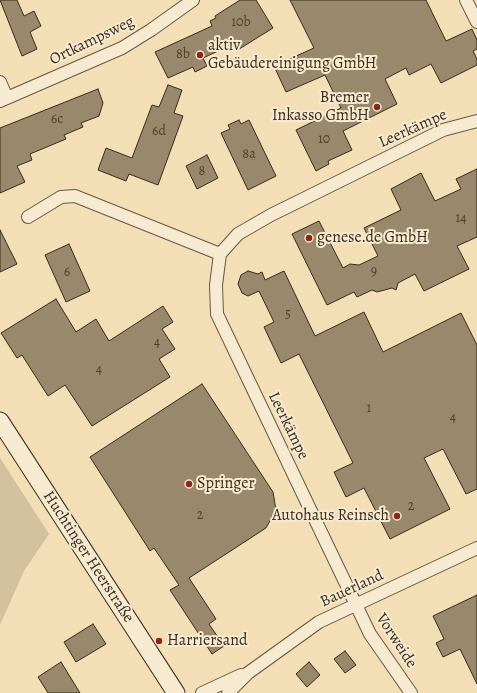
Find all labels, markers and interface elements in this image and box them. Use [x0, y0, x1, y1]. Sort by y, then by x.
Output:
street label: Ortkampsweg [47, 12, 137, 70]
house number: 10b [231, 15, 251, 31]
place label: aktiv Gebäudereinigung GmbH [208, 36, 377, 74]
house number: 8b [176, 47, 190, 63]
marker: aktiv Gebäudereinigung GmbH [195, 50, 205, 60]
place label: Bremer Inkasso GmbH [272, 88, 369, 126]
marker: Bremer Inkasso GmbH [372, 102, 382, 112]
street label: Leerkämpe [376, 105, 450, 153]
house number: 6c [51, 112, 63, 128]
house number: 6d [152, 124, 166, 140]
house number: 10 [318, 132, 330, 148]
house number: 8a [242, 147, 256, 163]
house number: 8 [199, 164, 205, 180]
house number: 14 [455, 211, 467, 227]
place label: genese.de GmbH [317, 228, 428, 248]
marker: genese.de GmbH [304, 233, 314, 243]
house number: 9 [371, 264, 377, 280]
house number: 6 [64, 265, 70, 281]
house number: 5 [285, 307, 291, 323]
house number: 4 [154, 335, 160, 351]
house number: 4 [96, 362, 102, 378]
street label: Leerkämpe [263, 389, 313, 463]
house number: 1 [367, 401, 371, 417]
house number: 4 [450, 410, 456, 426]
place label: Springer [197, 474, 255, 494]
marker: Springer [184, 479, 194, 489]
street label: Huchtinger Heerstraße [38, 488, 138, 626]
house number: 2 [408, 499, 414, 515]
place label: Autohaus Reinsch [272, 506, 389, 526]
house number: 2 [197, 508, 203, 524]
marker: Autohaus Reinsch [392, 511, 402, 521]
street label: Bauerland [317, 566, 387, 612]
street label: Vorweide [371, 610, 421, 672]
place label: Harriersand [167, 631, 248, 651]
marker: Harriersand [154, 636, 164, 646]

